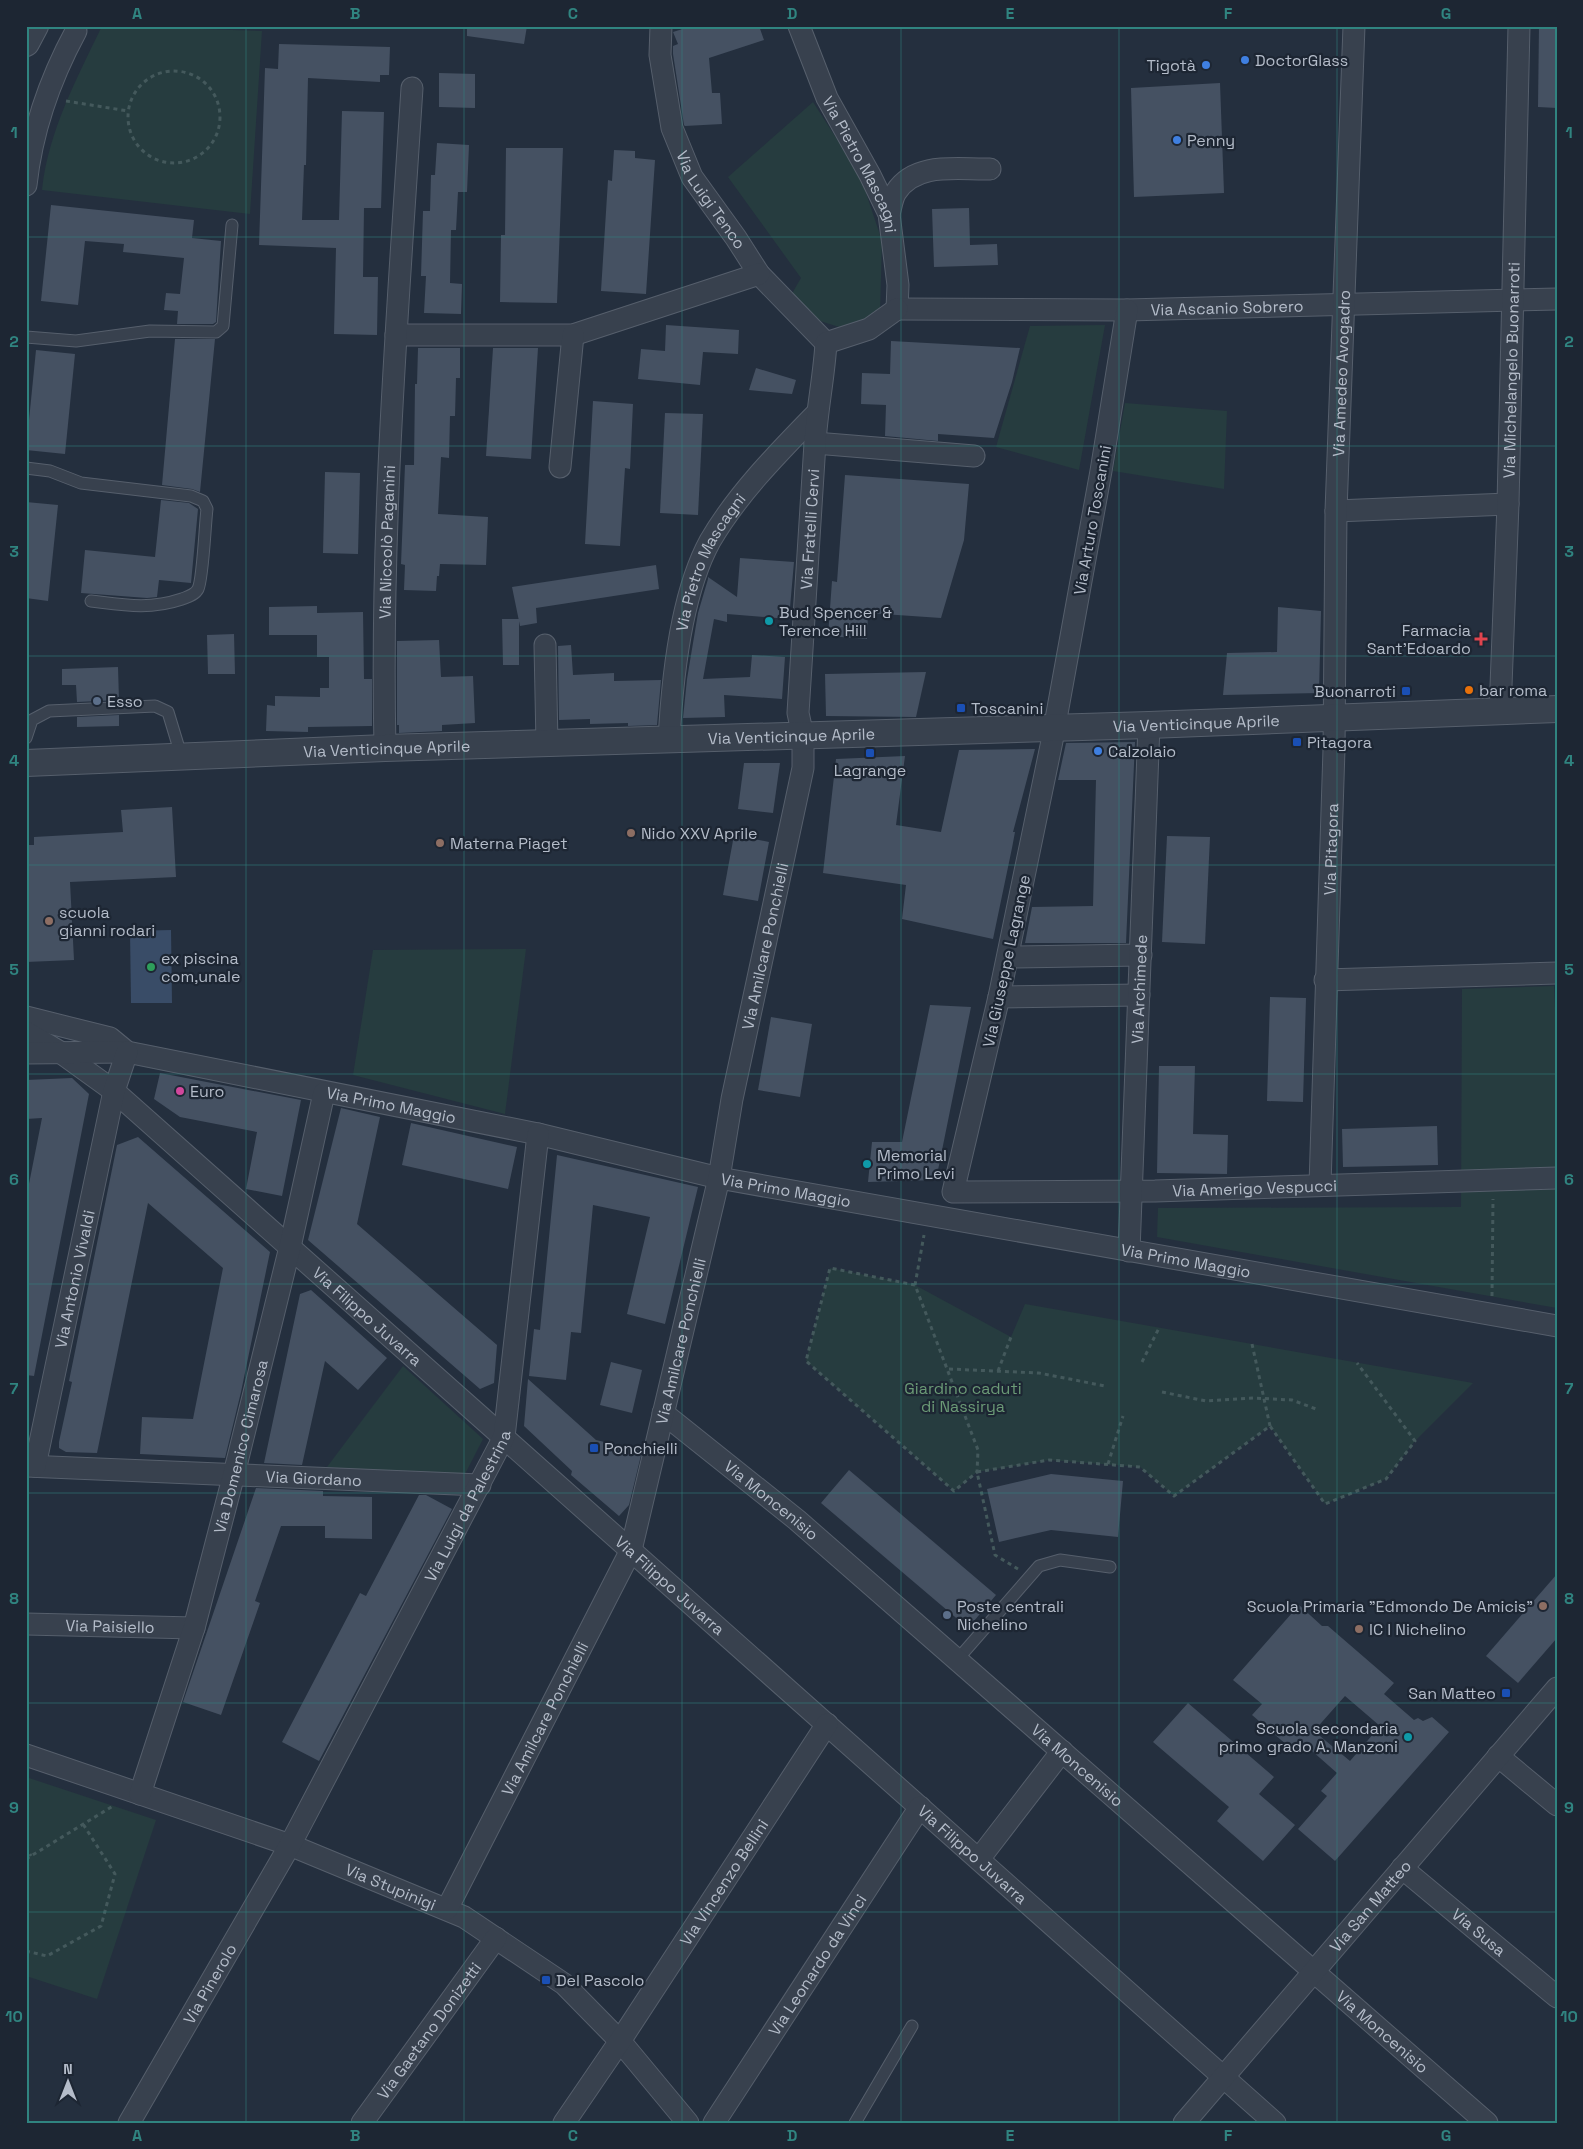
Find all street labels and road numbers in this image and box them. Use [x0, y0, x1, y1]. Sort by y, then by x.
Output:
street label: Via Pietro Mascagni [817, 92, 901, 234]
street label: Via Luigi Tenco [671, 147, 750, 253]
street label: Via Michelangelo Buonarroti [1499, 262, 1525, 479]
street label: Via Amedeo Avogadro [1328, 289, 1355, 457]
street label: Via Ascanio Sobrero [1150, 295, 1304, 320]
street label: Via Arturo Toscanini [1069, 443, 1116, 597]
street label: Via Niccolò Paganini [374, 465, 400, 619]
street label: Via Fratelli Cervi [796, 468, 824, 590]
street label: Via Pietro Mascagni [671, 489, 750, 633]
street label: Via Venticinque Aprile [1112, 710, 1280, 737]
street label: Via Venticinque Aprile [708, 723, 875, 749]
street label: Via Venticinque Aprile [303, 735, 471, 762]
street label: Via Pitagora [1319, 803, 1343, 896]
street label: Via Amilcare Ponchielli [737, 861, 793, 1032]
street label: Via Giuseppe Lagrange [978, 873, 1035, 1049]
street label: Via Archimede [1127, 934, 1152, 1044]
street label: Via Primo Maggio [324, 1082, 458, 1128]
street label: Via Primo Maggio [719, 1169, 853, 1212]
street label: Via Amerigo Vespucci [1172, 1175, 1337, 1201]
street label: Via Antonio Vivaldi [50, 1208, 100, 1350]
street label: Via Primo Maggio [1119, 1239, 1252, 1283]
street label: Via Amilcare Ponchielli [651, 1256, 711, 1427]
street label: Via Filippo Juvarra [308, 1262, 426, 1371]
street label: Via Domenico Cimarosa [209, 1357, 273, 1536]
street label: Via Luigi da Palestrina [420, 1430, 516, 1586]
street label: Via Moncenisio [720, 1456, 823, 1545]
street label: Via Giordano [265, 1466, 362, 1491]
street label: Via Filippo Juvarra [611, 1531, 729, 1640]
street label: Via Paisiello [65, 1615, 155, 1638]
street label: Via Amilcare Ponchielli [497, 1638, 593, 1799]
street label: Via Moncenisio [1027, 1720, 1128, 1812]
street label: Via Filippo Juvarra [913, 1800, 1032, 1909]
street label: Via Vincenzo Bellini [675, 1815, 773, 1950]
street label: Via San Matteo [1325, 1856, 1416, 1957]
street label: Via Stupinigi [342, 1859, 439, 1915]
street label: Via Leonardo da Vinci [764, 1890, 871, 2040]
street label: Via Susa [1447, 1904, 1510, 1961]
street label: Via Pinerolo [179, 1940, 242, 2028]
street label: Via Gaetano Donizetti [373, 1958, 486, 2104]
street label: Via Moncenisio [1332, 1986, 1433, 2078]

